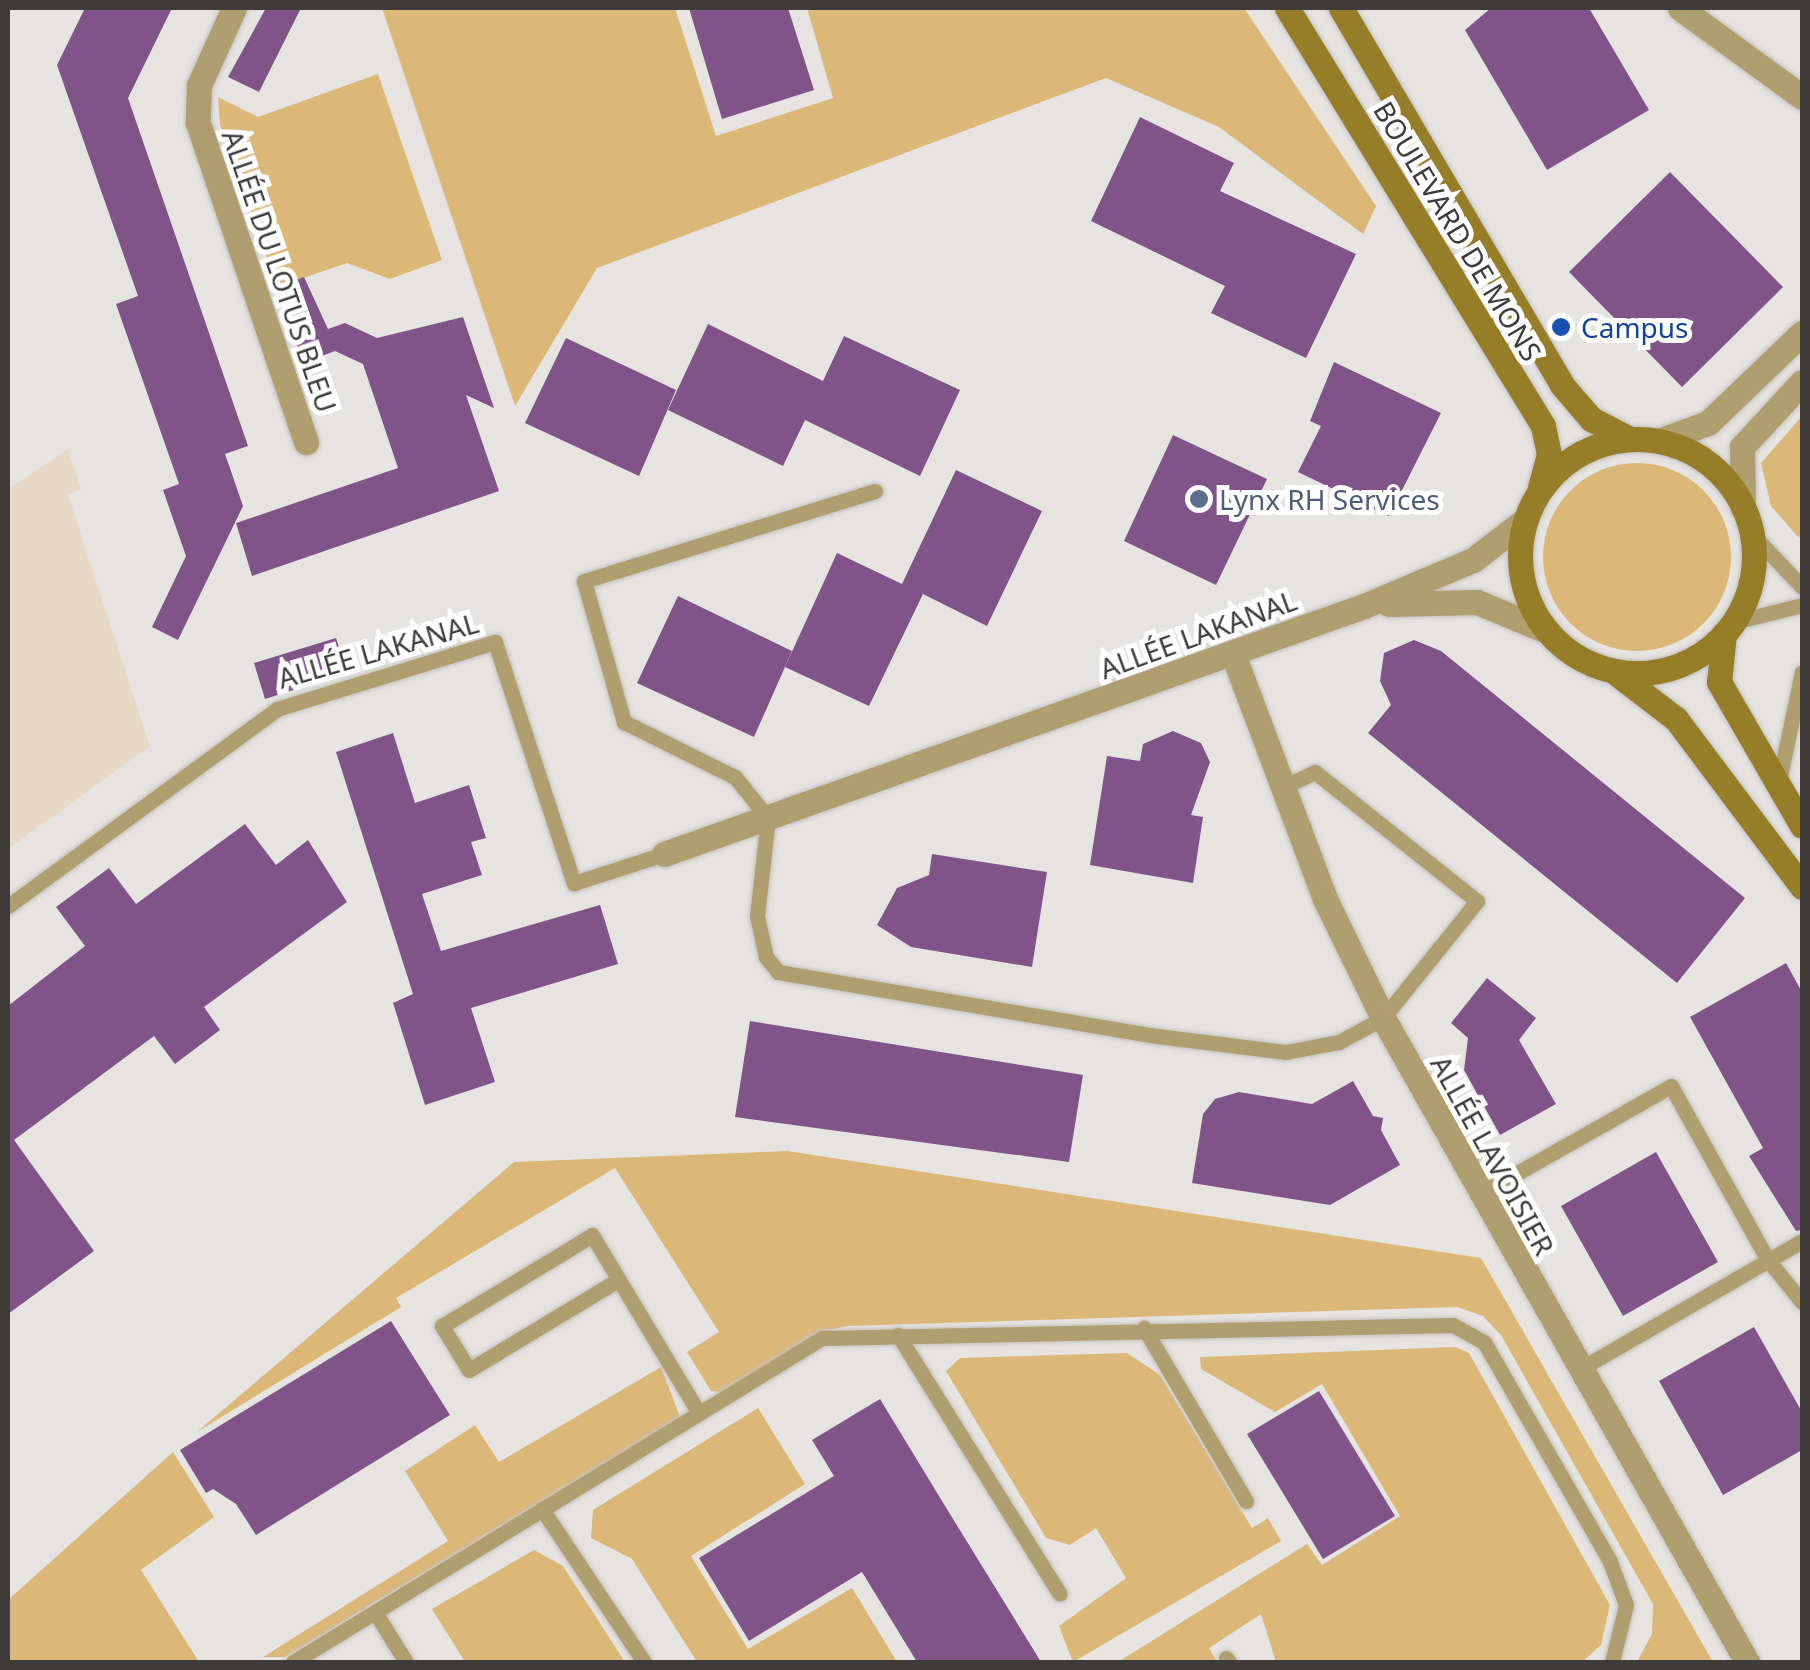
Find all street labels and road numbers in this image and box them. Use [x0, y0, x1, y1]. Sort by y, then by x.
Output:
street label: BOULEVARD DE MONS [1367, 95, 1549, 367]
street label: ALLÉE DU LOTUS BLEU [216, 125, 344, 417]
street label: ALLÉE LAKANAL [1095, 583, 1301, 685]
street label: ALLÉE LAKANAL [274, 605, 482, 695]
street label: ALLÉE LAVOISIER [1424, 1049, 1562, 1261]

